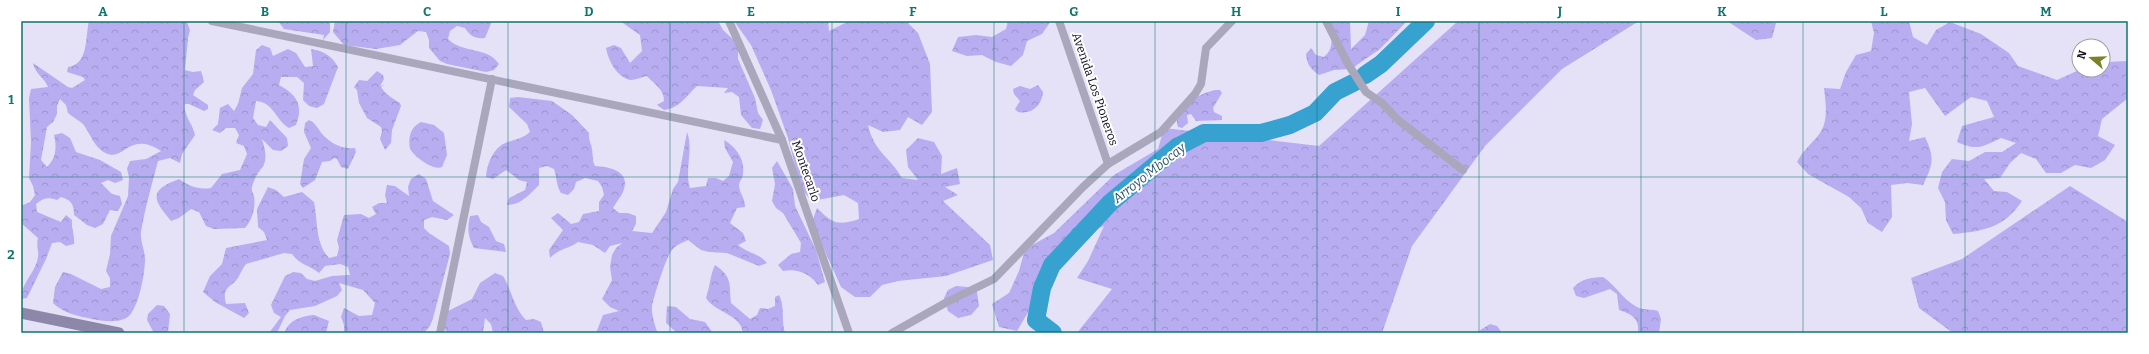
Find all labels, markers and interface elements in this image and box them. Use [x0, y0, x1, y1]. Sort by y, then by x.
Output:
text: A [98, 4, 108, 19]
text: B [261, 4, 269, 19]
text: C [423, 4, 431, 19]
text: D [584, 4, 594, 19]
text: E [747, 4, 755, 19]
text: F [909, 4, 917, 19]
text: G [1069, 4, 1079, 19]
text: H [1231, 4, 1241, 19]
text: I [1396, 4, 1401, 19]
text: J [1557, 4, 1563, 19]
text: K [1717, 4, 1727, 19]
text: L [1880, 4, 1888, 19]
text: M [2040, 4, 2052, 19]
street label: Avenida Los Pioneros [1069, 31, 1121, 148]
north arrow [2071, 38, 2111, 78]
text: N [2074, 48, 2090, 61]
text: 1 [8, 92, 14, 107]
street label: Montecarlo [789, 139, 823, 203]
water label: Arroyo Mbocay [1109, 139, 1189, 207]
text: 2 [7, 247, 15, 262]

